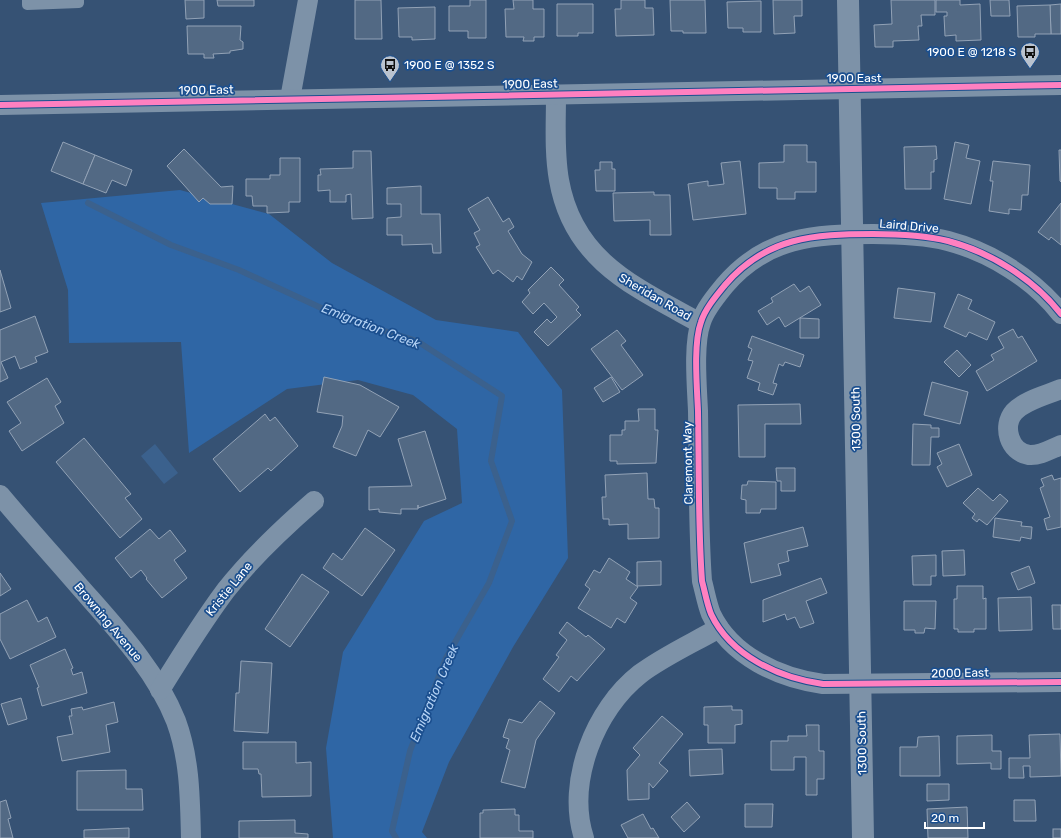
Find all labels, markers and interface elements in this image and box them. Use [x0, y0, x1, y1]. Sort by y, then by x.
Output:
bus stop icon: 1900 E @ 1218 S [1019, 41, 1041, 69]
place label: 1900 E @ 1218 S [927, 45, 1016, 59]
bus stop icon: 1900 E @ 1352 S [379, 54, 401, 82]
place label: 1900 E @ 1352 S [404, 58, 495, 72]
street label: 1900 East [826, 71, 882, 85]
street label: 1900 East [502, 77, 558, 91]
street label: 1900 East [178, 83, 234, 97]
street label: Laird Drive [879, 216, 940, 236]
street label: Sheridan Road [616, 271, 694, 323]
water label: Emigration Creek [319, 300, 423, 353]
street label: 1300 South [848, 387, 864, 451]
street label: Claremont Way [680, 421, 696, 505]
street label: Kristie Lane [203, 559, 255, 619]
street label: Browning Avenue [71, 580, 145, 664]
water label: Emigration Creek [407, 642, 462, 744]
street label: 2000 East [931, 665, 989, 681]
street label: 1300 South [854, 711, 870, 775]
scale bar [925, 804, 984, 830]
text: 20 m [931, 811, 959, 825]

